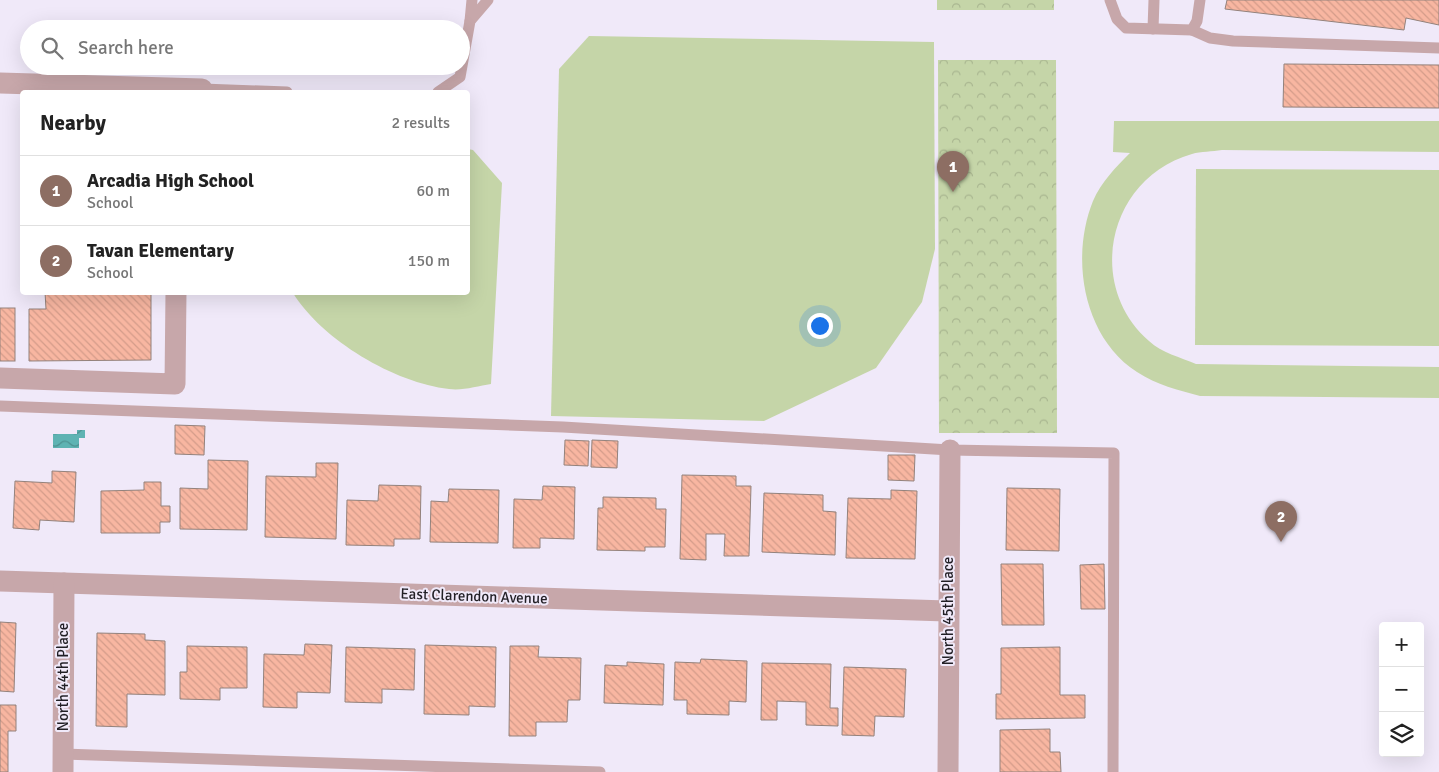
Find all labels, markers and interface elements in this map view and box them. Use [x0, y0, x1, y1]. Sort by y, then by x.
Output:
search box [20, 20, 470, 75]
icon: search [38, 34, 66, 62]
text: Search here [78, 36, 174, 60]
text: Nearby [40, 110, 106, 136]
text: 2 results [391, 113, 450, 133]
pin: 1 [937, 151, 969, 192]
text: Arcadia High School [87, 169, 254, 193]
text: 1 [52, 181, 60, 201]
text: 60 m [416, 181, 450, 201]
text: School [87, 193, 133, 213]
text: Tavan Elementary [87, 239, 234, 263]
text: 2 [52, 251, 60, 271]
text: 150 m [408, 251, 450, 271]
text: School [87, 263, 133, 283]
your location [807, 313, 833, 339]
pin: 2 [1265, 501, 1297, 542]
street label: North 45th Place [939, 557, 957, 665]
street label: East Clarendon Avenue [400, 584, 548, 608]
map controls [1379, 622, 1424, 757]
button: + [1379, 622, 1424, 667]
street label: North 44th Place [54, 623, 72, 731]
button: − [1379, 667, 1424, 712]
button: layers [1379, 712, 1424, 757]

